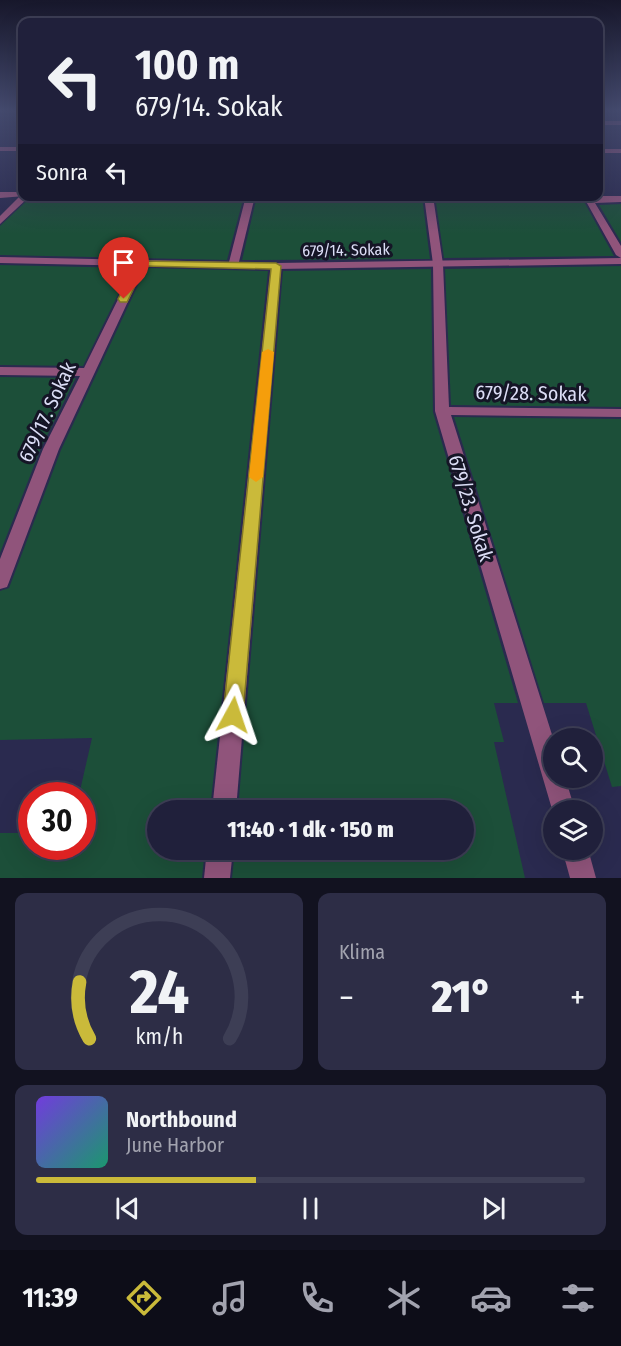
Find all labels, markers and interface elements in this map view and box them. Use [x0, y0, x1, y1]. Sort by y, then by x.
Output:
text: 100 m [135, 40, 239, 90]
icon: left [36, 42, 114, 120]
text: 679/14. Sokak [135, 91, 283, 123]
icon: left [100, 156, 133, 189]
text: Sonra [36, 159, 88, 186]
pin [98, 237, 149, 299]
street label: 679/14. Sokak [302, 240, 390, 260]
icon: arrive [107, 246, 140, 279]
street label: 679/17. Sokak [13, 357, 81, 466]
street label: 679/28. Sokak [475, 380, 587, 406]
street label: 679/23. Sokak [443, 452, 499, 565]
position arrow [201, 683, 265, 747]
map controls [543, 728, 603, 860]
button: search [543, 728, 603, 788]
speed limit sign: 30 [18, 782, 96, 860]
button: layers [543, 800, 603, 860]
text: 11:40 · 1 dk · 150 m [227, 816, 394, 843]
text: Klima [339, 940, 385, 964]
text: 24 [128, 955, 189, 1030]
text: 21° [431, 970, 492, 1024]
text: − [339, 978, 354, 1018]
text: + [570, 978, 585, 1018]
text: km/h [135, 1024, 183, 1050]
text: Northbound [126, 1106, 237, 1133]
text: June Harbor [126, 1133, 224, 1157]
icon: previous [111, 1192, 144, 1225]
icon: pause [294, 1192, 327, 1225]
icon: next [477, 1192, 510, 1225]
icon: directions [123, 1277, 165, 1319]
icon: music [209, 1277, 251, 1319]
icon: phone [296, 1277, 338, 1319]
icon: climate [383, 1277, 425, 1319]
icon: car [470, 1277, 512, 1319]
icon: filters [557, 1277, 599, 1319]
text: 11:39 [22, 1282, 78, 1314]

